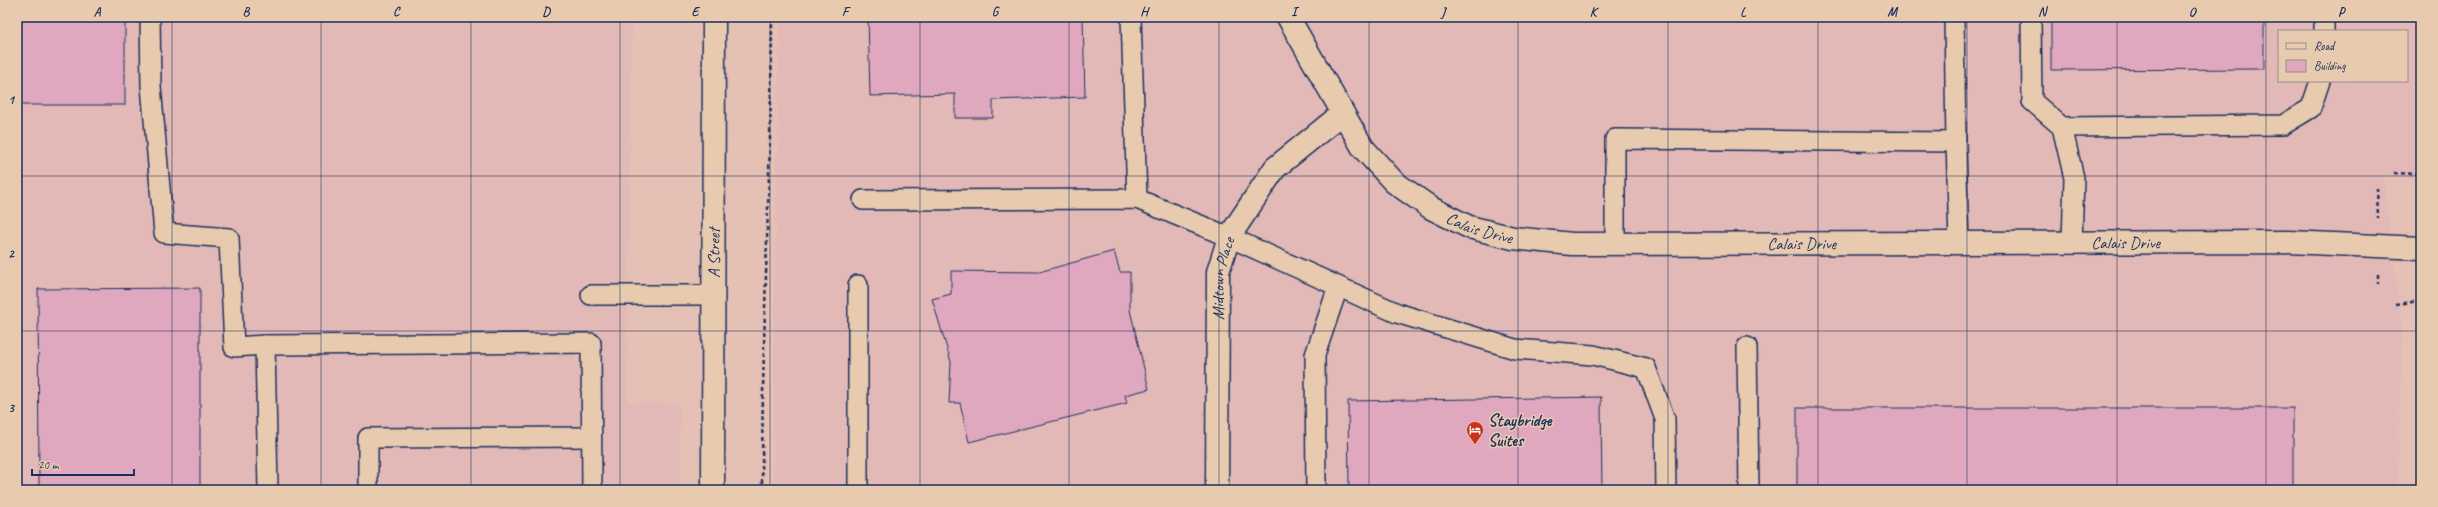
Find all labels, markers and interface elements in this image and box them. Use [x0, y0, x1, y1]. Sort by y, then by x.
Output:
text: A [94, 4, 102, 20]
text: B [243, 4, 251, 20]
text: C [393, 4, 401, 20]
text: D [542, 4, 551, 20]
text: E [692, 4, 701, 20]
text: F [842, 4, 851, 20]
text: G [992, 4, 1000, 20]
text: H [1140, 4, 1150, 20]
text: I [1291, 4, 1300, 20]
text: J [1440, 4, 1447, 20]
text: K [1590, 4, 1600, 20]
text: L [1740, 4, 1747, 20]
text: M [1887, 4, 1898, 20]
text: N [2038, 4, 2049, 20]
text: O [2189, 4, 2198, 20]
text: P [2338, 4, 2347, 20]
legend [2278, 30, 2408, 82]
text: Road [2314, 38, 2336, 54]
text: Building [2314, 58, 2346, 74]
text: 1 [8, 92, 16, 108]
street label: Calais Drive [1443, 207, 1516, 248]
street label: A Street [703, 226, 724, 278]
street label: Calais Drive [2091, 232, 2162, 253]
street label: Midtown Place [1207, 233, 1239, 320]
street label: Calais Drive [1767, 233, 1838, 254]
text: 2 [8, 246, 15, 262]
text: 3 [8, 400, 15, 416]
place label: Staybridge Suites [1488, 410, 1553, 451]
hotel icon: Staybridge Suites [1465, 420, 1485, 445]
scale bar [32, 451, 134, 477]
text: 20 m [38, 457, 60, 473]

